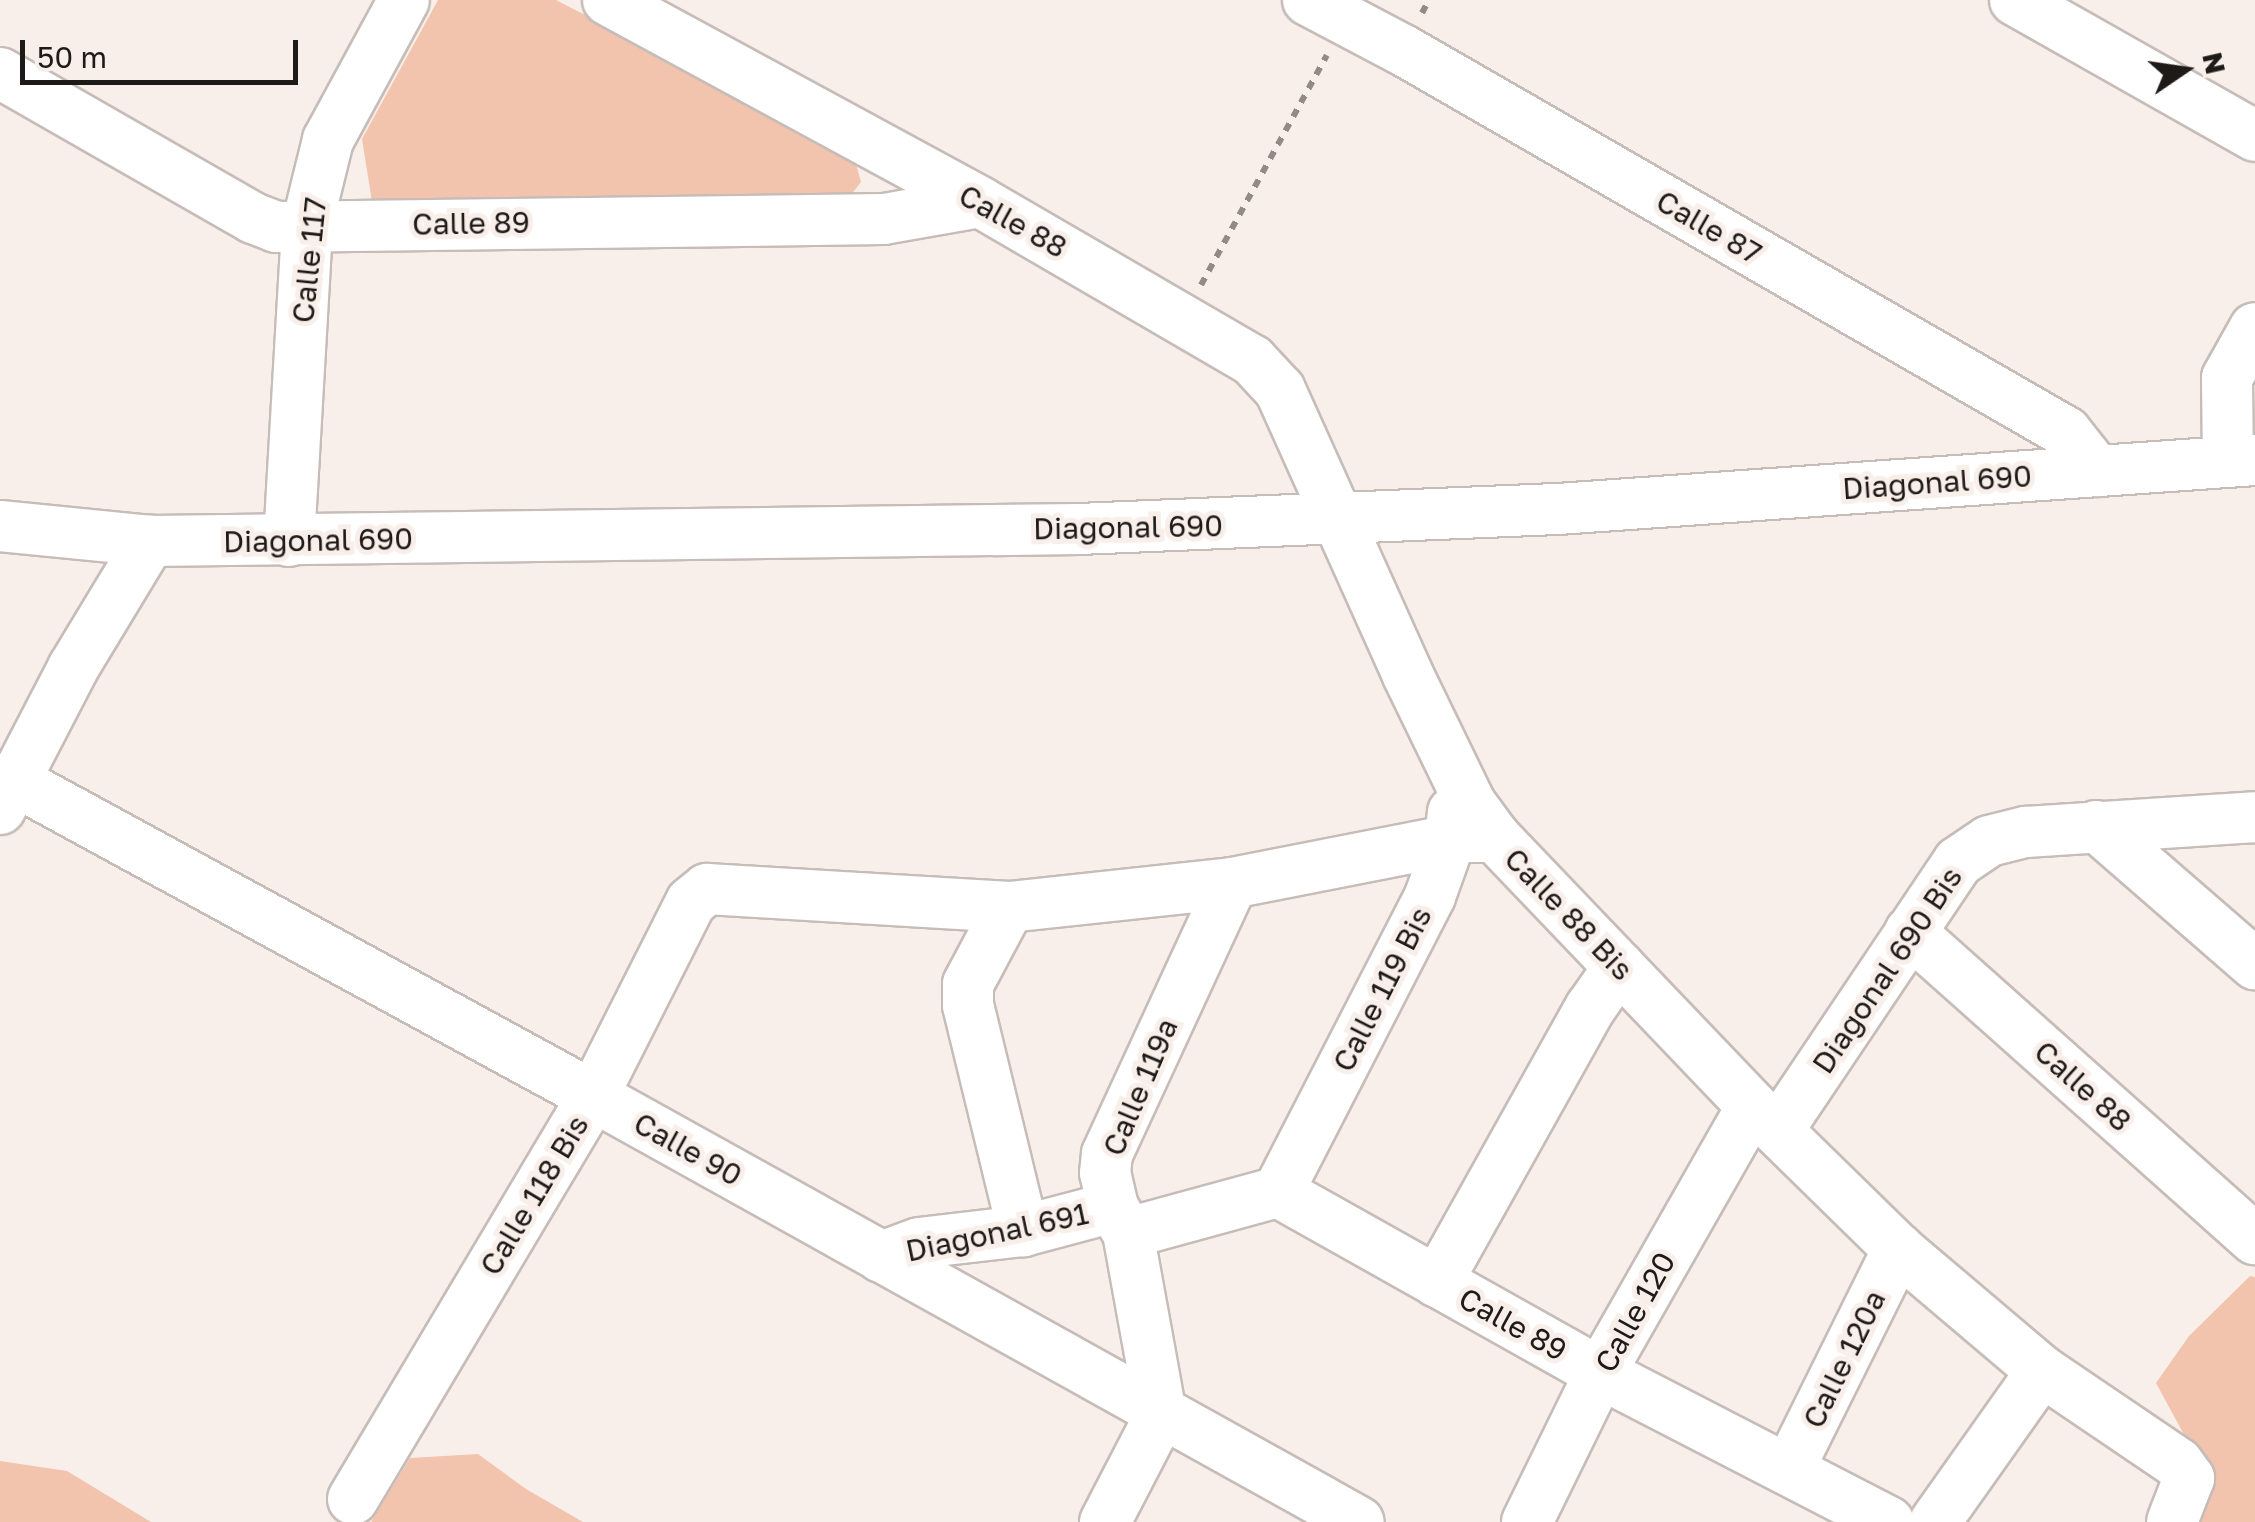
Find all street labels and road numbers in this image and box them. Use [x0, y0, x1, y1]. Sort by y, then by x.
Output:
street label: Calle 88 [953, 177, 1073, 265]
street label: Calle 87 [1650, 183, 1768, 271]
street label: Calle 117 [285, 195, 333, 325]
street label: Calle 89 [412, 204, 530, 242]
street label: Diagonal 690 [1841, 457, 2033, 507]
street label: Diagonal 690 [1033, 507, 1223, 547]
street label: Diagonal 690 [223, 520, 413, 560]
street label: Calle 88 Bis [1497, 841, 1641, 987]
street label: Diagonal 690 Bis [1805, 860, 1969, 1080]
street label: Calle 119 Bis [1325, 901, 1439, 1077]
street label: Calle 119a [1095, 1013, 1185, 1161]
street label: Calle 88 [2027, 1033, 2139, 1139]
street label: Calle 90 [628, 1105, 748, 1193]
street label: Calle 118 Bis [472, 1109, 596, 1281]
street label: Diagonal 691 [902, 1195, 1092, 1269]
street label: Calle 120 [1587, 1246, 1683, 1378]
street label: Calle 89 [1453, 1280, 1573, 1368]
street label: Calle 120a [1795, 1284, 1893, 1434]

